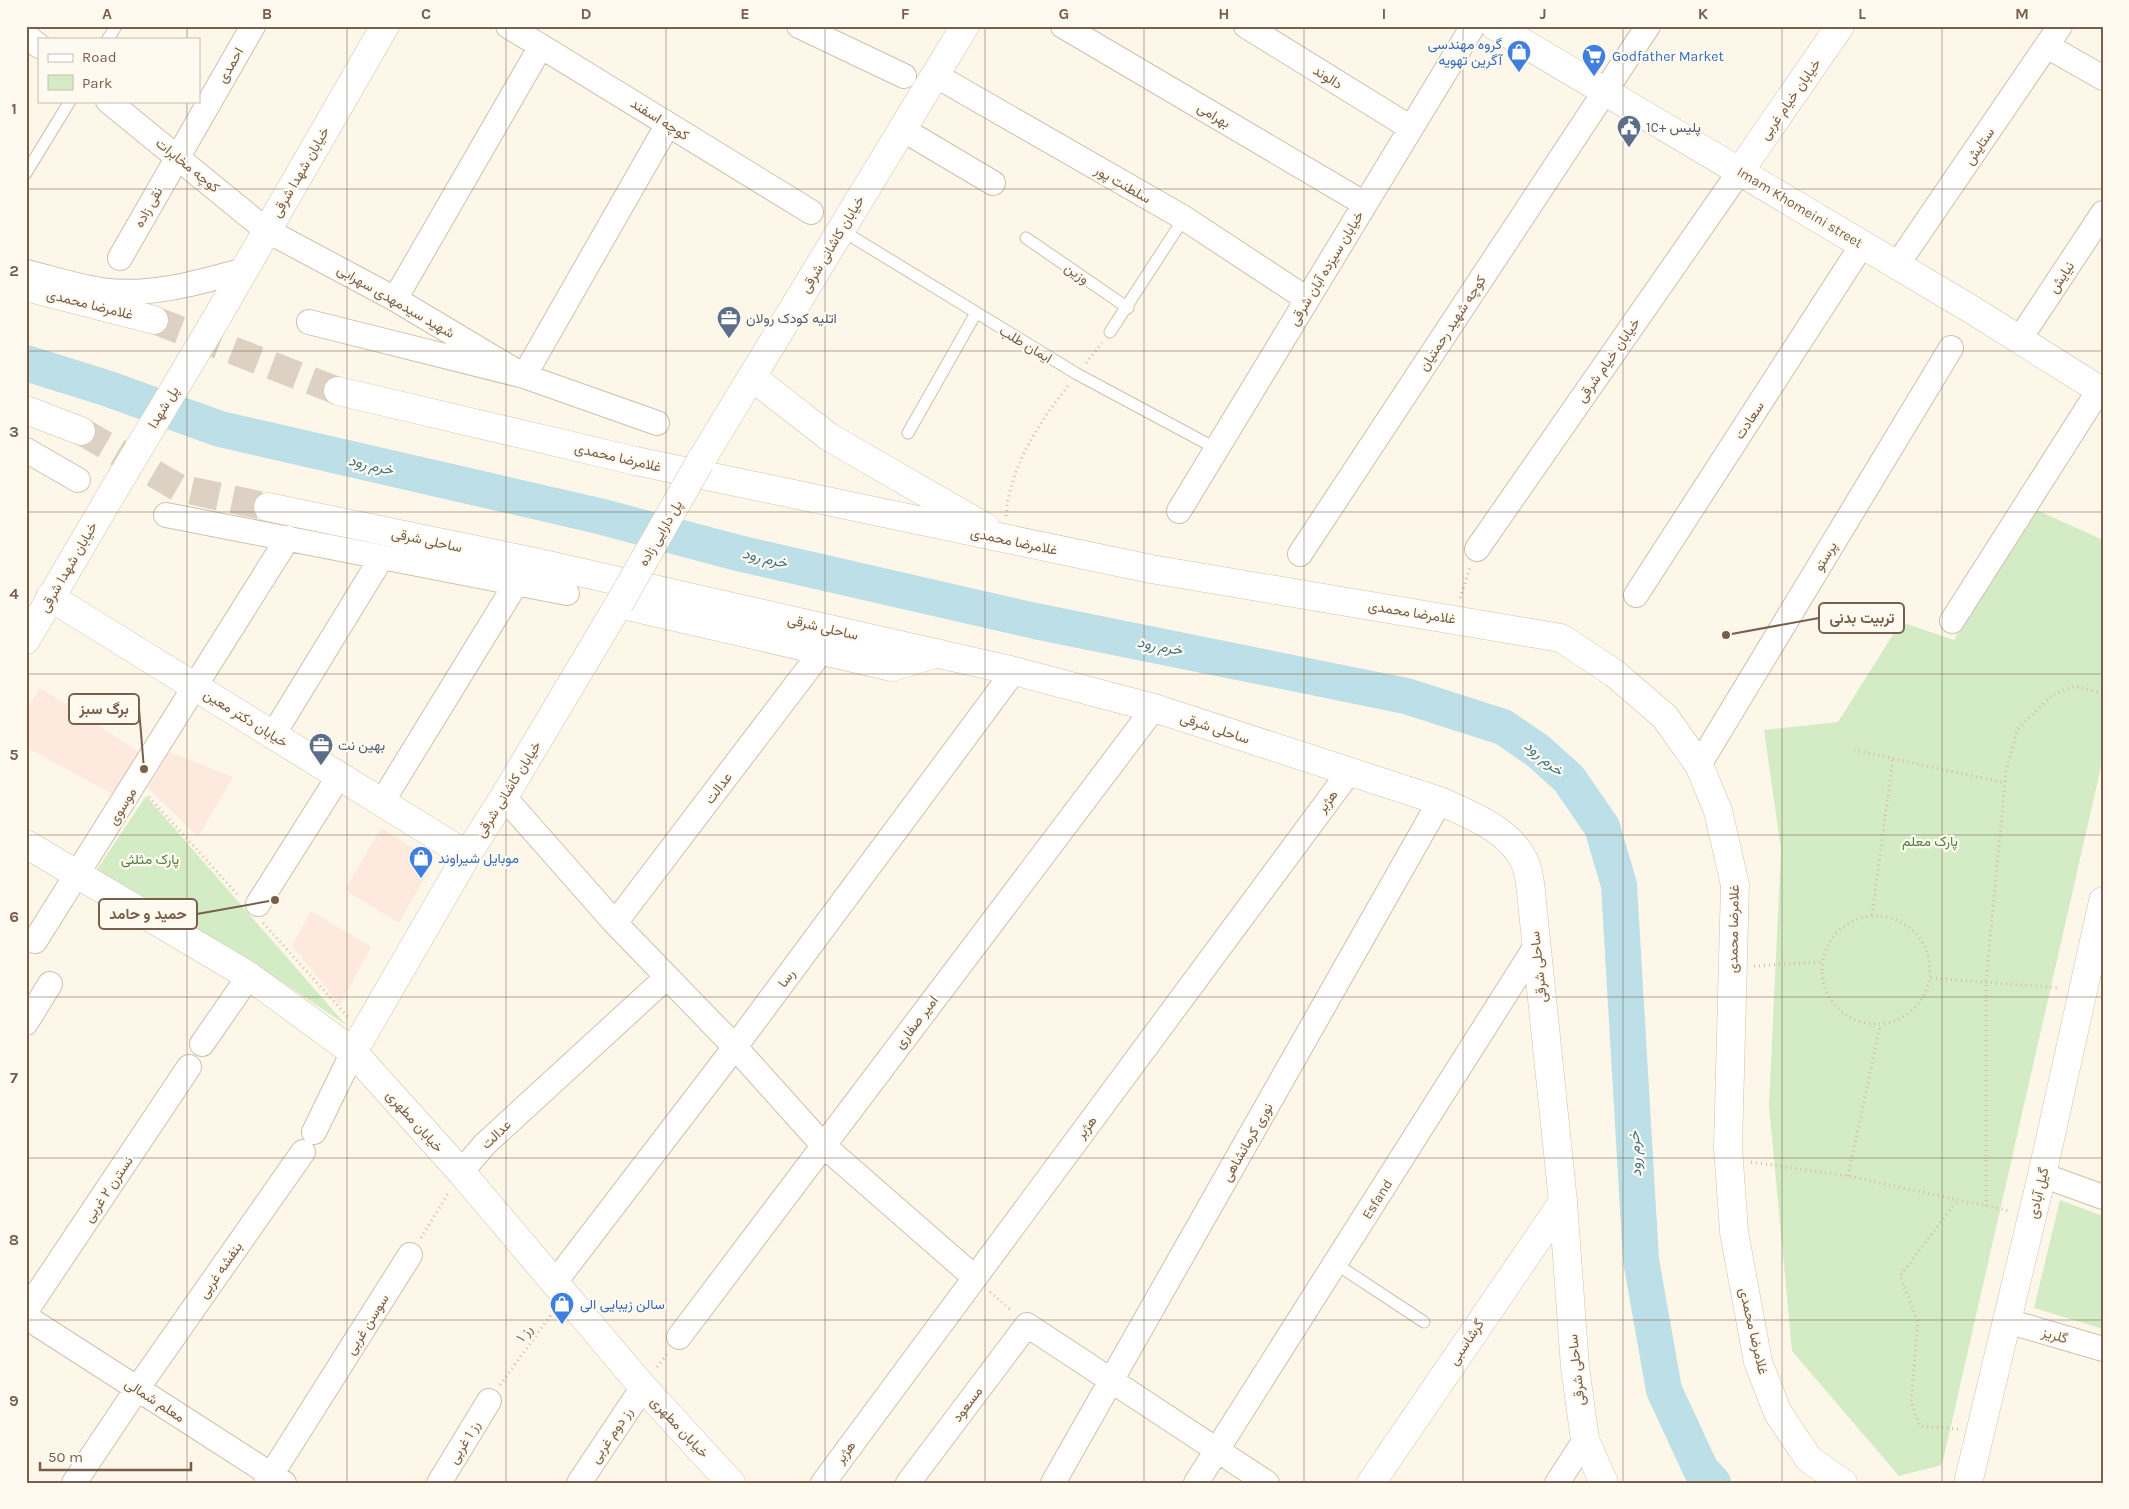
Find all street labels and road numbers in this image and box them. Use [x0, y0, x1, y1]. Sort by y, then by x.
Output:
street label: احمدی [214, 45, 247, 86]
street label: خیابان خیام غربی [1756, 55, 1825, 143]
street label: دالوند [1310, 62, 1346, 93]
street label: کوچه اسفند [627, 95, 692, 145]
street label: بهرامی [1194, 99, 1233, 132]
street label: خیابان شهدا شرقی [268, 124, 333, 221]
street label: ستایش [1961, 124, 1998, 168]
street label: کوچه مخابرات [152, 135, 223, 197]
street label: سلطنت پور [1090, 161, 1154, 208]
street label: Imam Khomeini street [1734, 163, 1866, 252]
street label: نقی زاده [130, 184, 166, 230]
street label: خیابان کاشانی شرقی [797, 192, 868, 296]
street label: خیابان سیزده آبان شرقی [1285, 208, 1367, 329]
street label: نیایش [2045, 258, 2078, 296]
street label: وزین [1061, 259, 1092, 288]
street label: شهید سیدمهدی سهرابی [334, 261, 457, 342]
street label: کوچه شهید رحمتیان [1415, 272, 1491, 375]
street label: غلامرضا محمدی [45, 286, 135, 323]
street label: خیابان خیام شرقی [1573, 315, 1644, 406]
street label: ایمان طلب [996, 322, 1055, 367]
street label: پل شهدا [144, 383, 184, 432]
street label: سعادت [1731, 398, 1768, 442]
street label: غلامرضا محمدی [573, 439, 663, 476]
street label: پل دارایی زاده [635, 497, 687, 570]
street label: خیابان شهدا شرقی [36, 519, 101, 616]
street label: غلامرضا محمدی [969, 524, 1059, 559]
street label: ساحلی شرقی [390, 525, 464, 556]
street label: پرستو [1810, 538, 1842, 575]
street label: غلامرضا محمدی [1367, 597, 1457, 628]
street label: ساحلی شرقی [786, 611, 860, 644]
street label: خیابان دکتر معین [200, 686, 291, 751]
street label: ساحلی شرقی [1178, 709, 1252, 748]
street label: خیابان کاشانی شرقی [472, 738, 545, 841]
street label: عدالت [701, 769, 736, 807]
street label: موسوی [104, 784, 140, 828]
street label: هژبر [1313, 786, 1342, 817]
street label: غلامرضا محمدی [1724, 885, 1743, 973]
street label: ساحلی شرقی [1526, 930, 1551, 1004]
street label: رسا [774, 966, 799, 991]
street label: امیر صفاری [891, 992, 942, 1052]
street label: خیابان مطهری [382, 1087, 447, 1156]
street label: نوری کرمانشاهی [1218, 1100, 1277, 1185]
street label: هژبر [1072, 1112, 1101, 1143]
street label: عدالت [478, 1116, 515, 1153]
street label: نسترن ۲ غربی [80, 1153, 137, 1226]
street label: گیل آبادی [2024, 1166, 2053, 1220]
street label: Esfand [1359, 1176, 1396, 1222]
street label: بنفشه غربی [195, 1239, 246, 1302]
street label: غلامرضا محمدی [1735, 1286, 1772, 1376]
street label: سوسن غربی [342, 1291, 393, 1358]
street label: گرشاسبی [1445, 1316, 1488, 1368]
street label: رز ۱ [513, 1321, 536, 1345]
street label: گلریز [2039, 1323, 2070, 1347]
street label: ساحلی شرقی [1564, 1333, 1589, 1407]
street label: معلم شمالی [122, 1375, 188, 1426]
street label: مسعود [949, 1383, 986, 1425]
street label: خیابان مطهری [647, 1393, 712, 1462]
street label: رز دوم غربی [586, 1404, 637, 1467]
street label: رز 1 غربی [445, 1417, 484, 1467]
street label: هژبر [831, 1437, 860, 1468]

